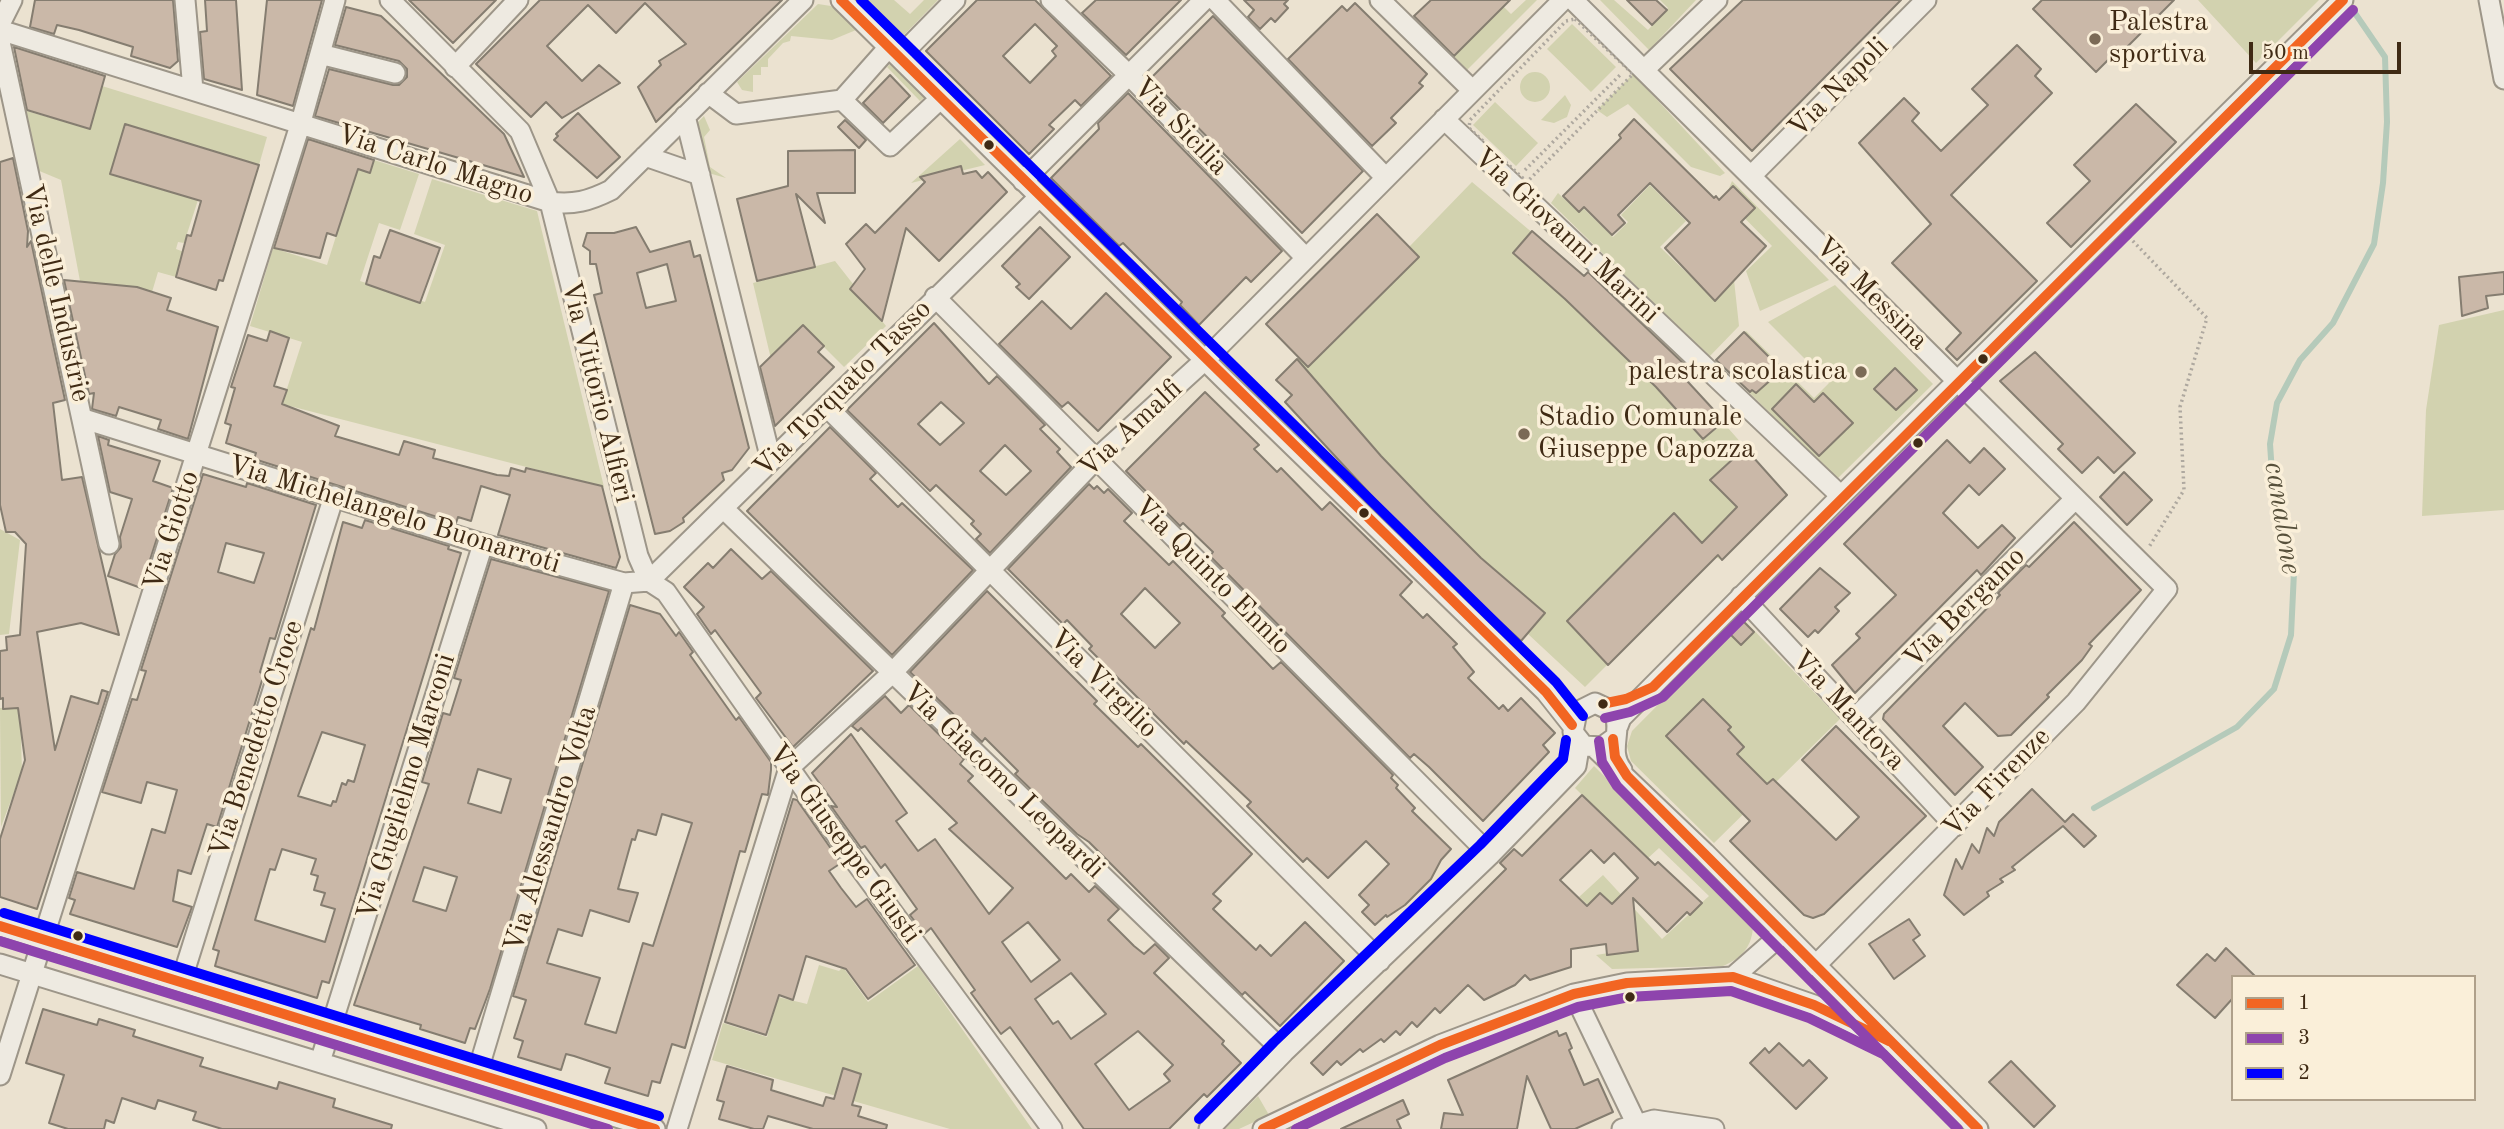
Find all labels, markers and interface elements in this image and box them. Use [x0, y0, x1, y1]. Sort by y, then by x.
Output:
place label: Palestra sportiva [2109, 6, 2208, 72]
scale bar [2252, 28, 2404, 72]
street label: Via Napoli [1782, 31, 1896, 145]
marker: Palestra sportiva [2087, 31, 2103, 47]
text: 50 m [2262, 43, 2309, 64]
street label: Via Sicilia [1125, 71, 1235, 183]
street label: Via Carlo Magno [333, 117, 537, 213]
unlabelled marker [982, 138, 996, 152]
street label: Via Giovanni Marini [1466, 141, 1666, 331]
street label: Via delle Industrie [15, 181, 97, 405]
street label: Via Messina [1807, 230, 1935, 358]
street label: Via Vittorio Alfieri [553, 278, 641, 506]
street label: Via Torquato Tasso [747, 293, 939, 485]
unlabelled marker [1976, 352, 1990, 366]
place label: palestra scolastica [1628, 355, 1847, 389]
marker: palestra scolastica [1853, 364, 1869, 380]
street label: Via Amalfi [1072, 373, 1190, 485]
place label: Stadio Comunale Giuseppe Capozza [1538, 401, 1755, 467]
marker: Stadio Comunale Giuseppe Capozza [1516, 426, 1532, 442]
unlabelled marker [1911, 436, 1925, 450]
street label: Via Michelangelo Buonarroti [224, 448, 564, 582]
water label: canalone [2255, 459, 2309, 577]
street label: Via Giotto [137, 467, 207, 595]
street label: Via Quinto Ennio [1126, 490, 1298, 662]
unlabelled marker [1357, 506, 1371, 520]
street label: Via Bergamo [1897, 540, 2033, 676]
street label: Via Benedetto Croce [203, 616, 311, 862]
street label: Via Virgilio [1041, 622, 1165, 746]
street label: Via Mantova [1784, 644, 1912, 778]
street label: Via Guglielmo Marconi [350, 650, 464, 924]
street label: Via Giacomo Leopardi [895, 676, 1111, 886]
unlabelled marker [1596, 697, 1610, 711]
street label: Via Alessandro Volta [497, 701, 605, 957]
street label: Via Firenze [1936, 721, 2058, 845]
street label: Via Giuseppe Giusti [760, 737, 928, 951]
unlabelled marker [71, 929, 85, 943]
legend [2231, 975, 2476, 1101]
unlabelled marker [1623, 990, 1637, 1004]
text: 1 [2298, 993, 2310, 1014]
text: 3 [2298, 1028, 2310, 1049]
text: 2 [2298, 1063, 2310, 1084]

